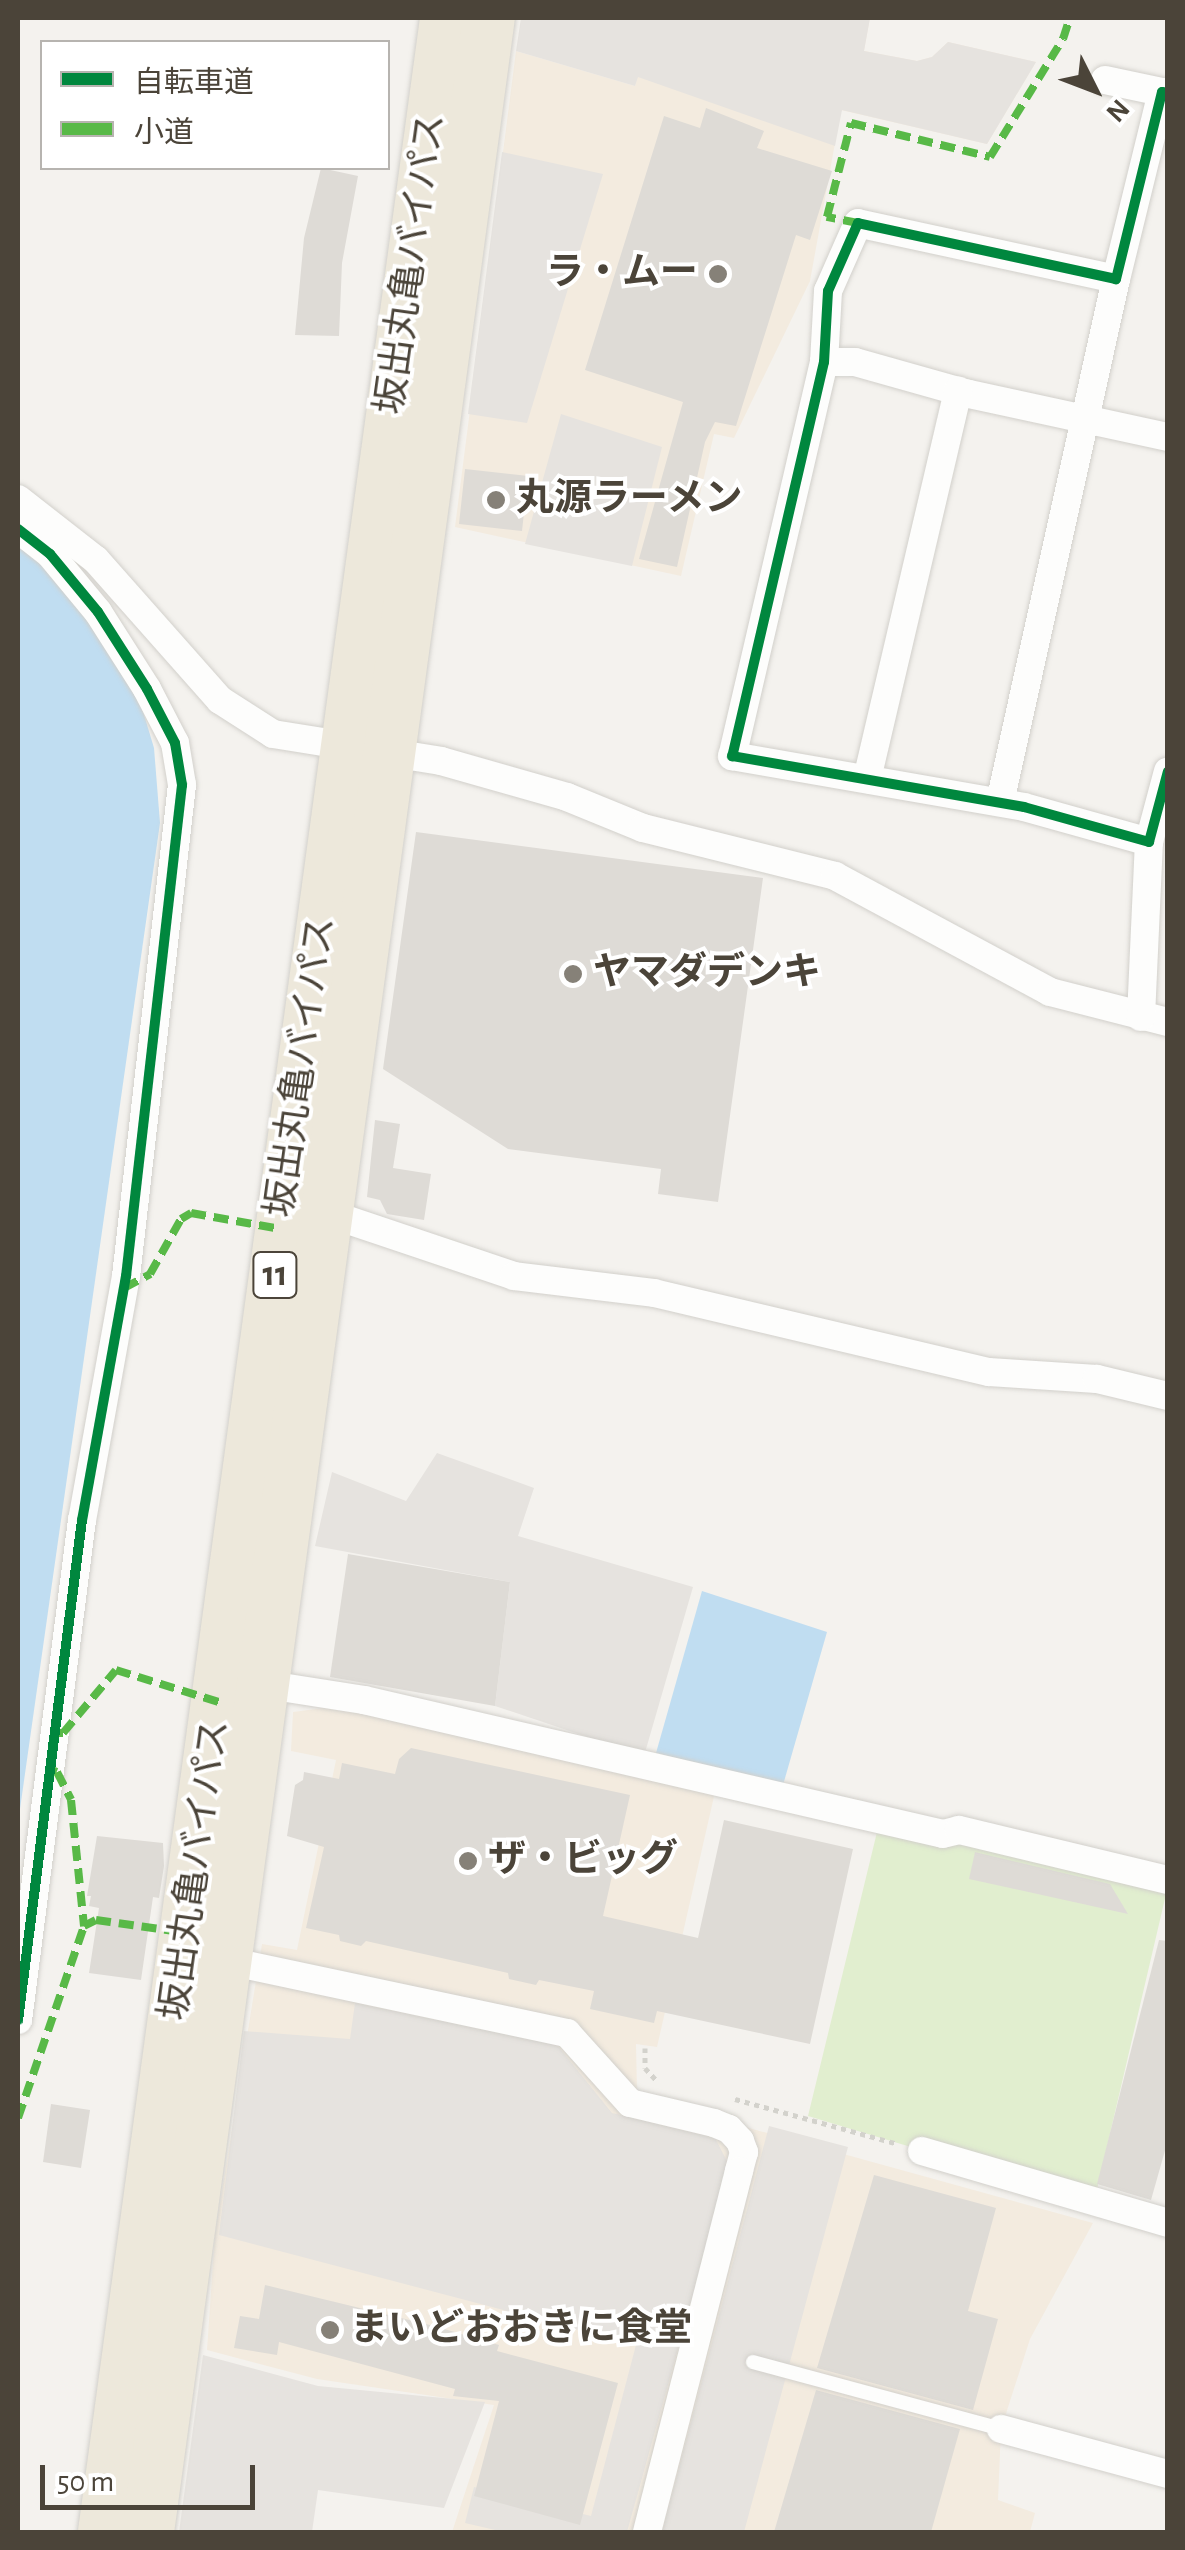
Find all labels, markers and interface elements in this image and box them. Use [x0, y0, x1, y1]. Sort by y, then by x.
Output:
legend [40, 40, 390, 170]
north arrow [1045, 40, 1145, 140]
text: 自転車道 [134, 68, 254, 98]
text: N [1100, 93, 1134, 127]
street label: 坂出丸亀バイパス [368, 110, 456, 418]
text: 小道 [134, 118, 194, 148]
place label: ラ・ムー [546, 251, 698, 297]
marker: ラ・ムー [707, 263, 729, 285]
place label: 丸源ラーメン [516, 477, 744, 523]
marker: 丸源ラーメン [485, 489, 507, 511]
street label: 坂出丸亀バイパス [258, 913, 346, 1221]
place label: ヤマダデンキ [593, 951, 821, 997]
marker: ヤマダデンキ [562, 963, 584, 985]
road number: 11 [250, 1245, 300, 1305]
street label: 坂出丸亀バイパス [152, 1716, 240, 2024]
place label: ザ・ビッグ [488, 1838, 678, 1884]
marker: ザ・ビッグ [457, 1850, 479, 1872]
place label: まいどおおきに食堂 [350, 2307, 692, 2353]
marker: まいどおおきに食堂 [319, 2319, 341, 2341]
scale bar [45, 2445, 260, 2507]
text: 50 m [57, 2467, 114, 2497]

